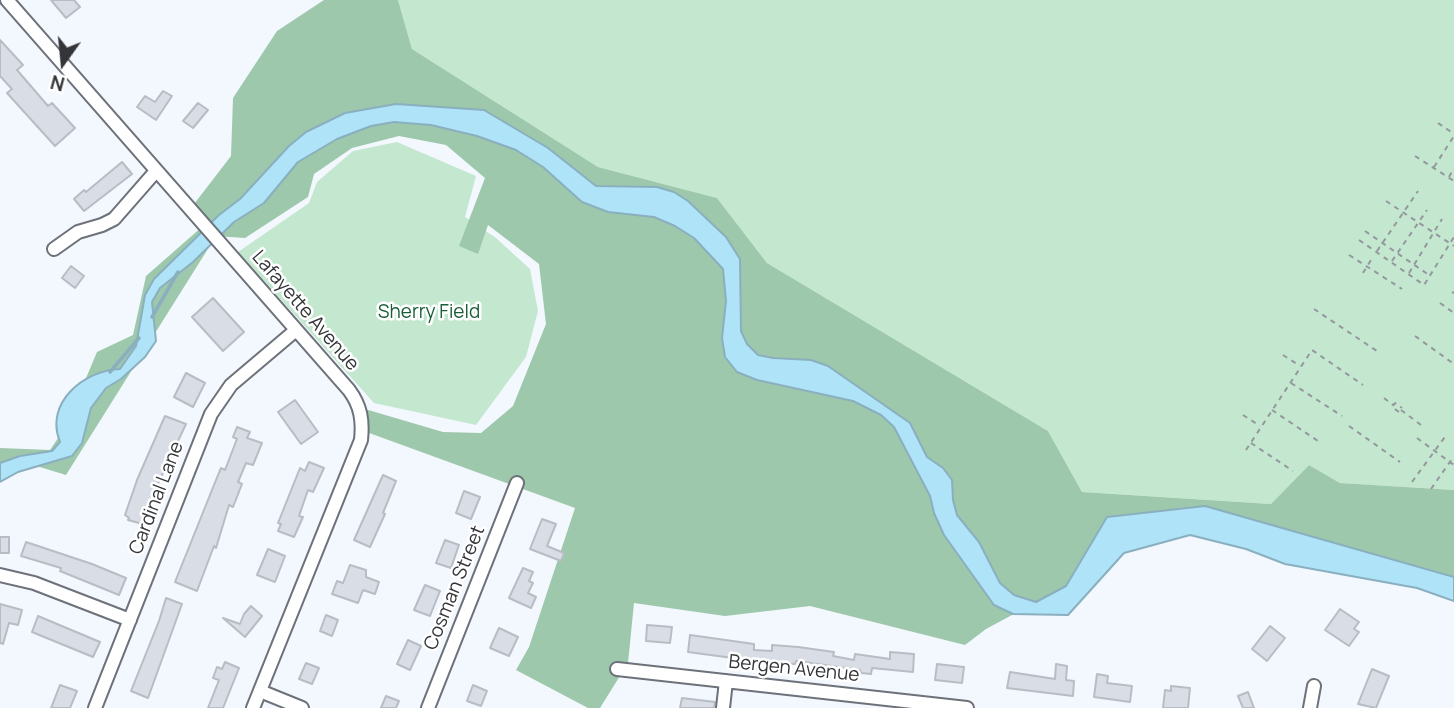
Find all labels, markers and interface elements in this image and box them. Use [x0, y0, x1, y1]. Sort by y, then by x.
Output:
north arrow [28, 28, 98, 98]
text: N [48, 69, 68, 98]
street label: Lafayette Avenue [247, 246, 363, 376]
park label: Sherry Field [378, 302, 480, 324]
street label: Cardinal Lane [125, 438, 189, 558]
street label: Cosman Street [420, 522, 490, 654]
street label: Bergen Avenue [727, 651, 861, 687]

